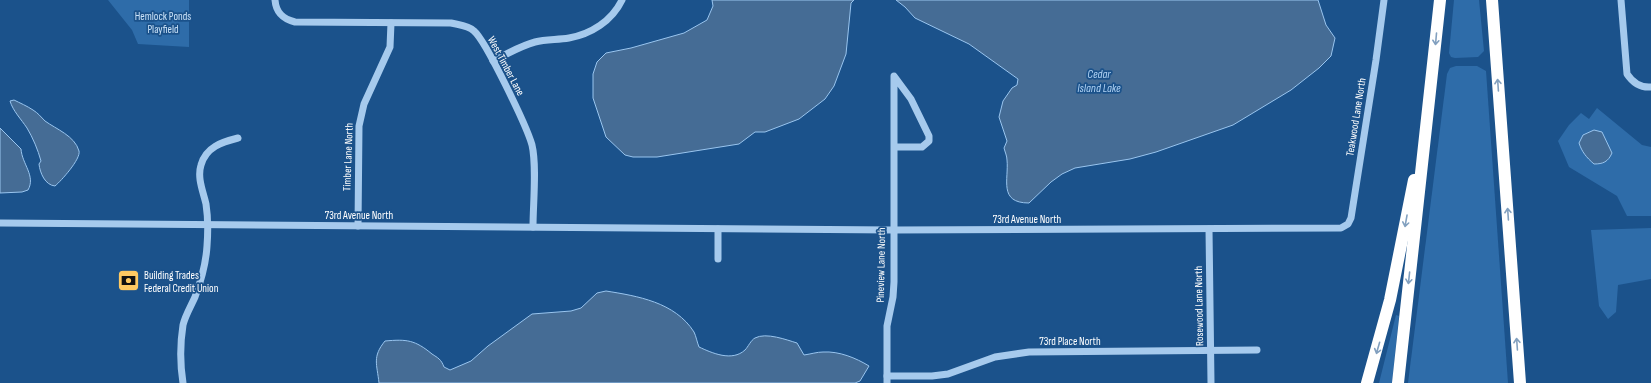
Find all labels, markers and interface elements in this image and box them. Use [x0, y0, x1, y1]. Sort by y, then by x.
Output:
park label: Hemlock Ponds Playfield [135, 10, 191, 36]
one-way arrow [1433, 32, 1440, 45]
street label: West Timber Lane [485, 34, 527, 98]
water label: Cedar Island Lake [1077, 67, 1121, 96]
street label: Teakwood Lane North [1343, 77, 1369, 157]
one-way arrow [1495, 79, 1502, 92]
street label: Timber Lane North [340, 122, 356, 191]
one-way arrow [1504, 208, 1511, 221]
street label: 73rd Avenue North [325, 209, 394, 222]
street label: 73rd Avenue North [993, 213, 1062, 226]
one-way arrow [1402, 214, 1410, 227]
street label: Pineview Lane North [874, 227, 888, 303]
street label: Rosewood Lane North [1192, 266, 1206, 346]
bank icon: Building Trades Federal Credit Union [116, 268, 142, 294]
place label: Building Trades Federal Credit Union [144, 269, 219, 295]
one-way arrow [1406, 271, 1413, 284]
street label: 73rd Place North [1039, 335, 1101, 348]
one-way arrow [1514, 338, 1521, 351]
one-way arrow [1374, 341, 1381, 354]

